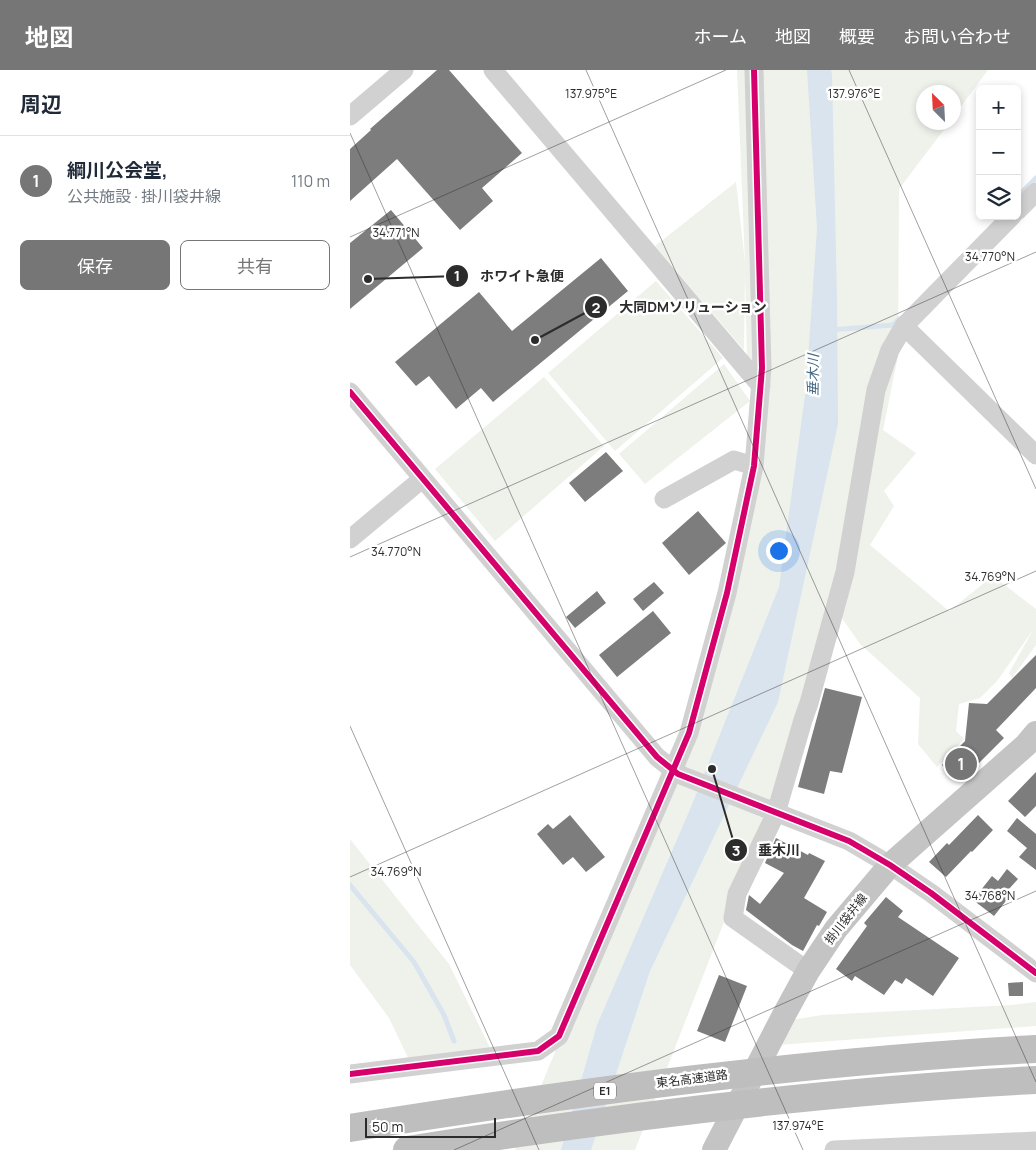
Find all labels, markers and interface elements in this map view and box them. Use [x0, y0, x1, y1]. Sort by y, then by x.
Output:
text: 地図 [25, 20, 73, 53]
text: ホーム [694, 24, 747, 48]
text: 地図 [775, 24, 811, 48]
text: 概要 [839, 24, 875, 48]
text: お問い合わせ [903, 24, 1011, 48]
text: 137.975°E [565, 85, 617, 102]
text: 137.976°E [828, 85, 880, 102]
north arrow [916, 85, 961, 130]
map controls [976, 85, 1021, 220]
button: + [976, 85, 1021, 130]
text: 周辺 [20, 90, 62, 118]
button: − [976, 130, 1021, 175]
text: 綱川公会堂, [67, 157, 168, 183]
text: 1 [32, 170, 40, 192]
text: 110 m [291, 170, 330, 192]
button: layers [976, 175, 1021, 220]
text: 公共施設 · 掛川袋井線 [67, 185, 221, 207]
text: 34.771°N [372, 224, 420, 241]
button: 保存 [20, 240, 170, 290]
button: 共有 [180, 240, 330, 290]
text: 34.770°N [965, 248, 1015, 265]
callout: ホワイト急便 [445, 262, 574, 291]
text: 1 [454, 265, 460, 286]
text: ホワイト急便 [480, 266, 564, 285]
callout: 大同DMソリューション [584, 293, 777, 322]
text: 2 [592, 297, 601, 318]
text: 大同DMソリューション [619, 297, 767, 316]
water label: 垂木川 [803, 352, 822, 396]
your location [766, 538, 792, 564]
text: 34.770°N [371, 543, 421, 560]
text: 34.769°N [965, 568, 1015, 585]
pin: 1 [945, 745, 977, 783]
callout: 垂木川 [723, 836, 810, 865]
text: 3 [732, 840, 740, 861]
text: 垂木川 [758, 840, 800, 859]
text: 34.769°N [371, 863, 421, 880]
text: 34.768°N [965, 887, 1015, 904]
street label: 掛川袋井線 [820, 890, 871, 948]
street label: 東名高速道路 [655, 1066, 729, 1091]
road number: E1 [594, 1082, 616, 1100]
scale bar [365, 1115, 496, 1138]
text: 50 m [372, 1117, 403, 1136]
text: 137.974°E [772, 1117, 824, 1134]

